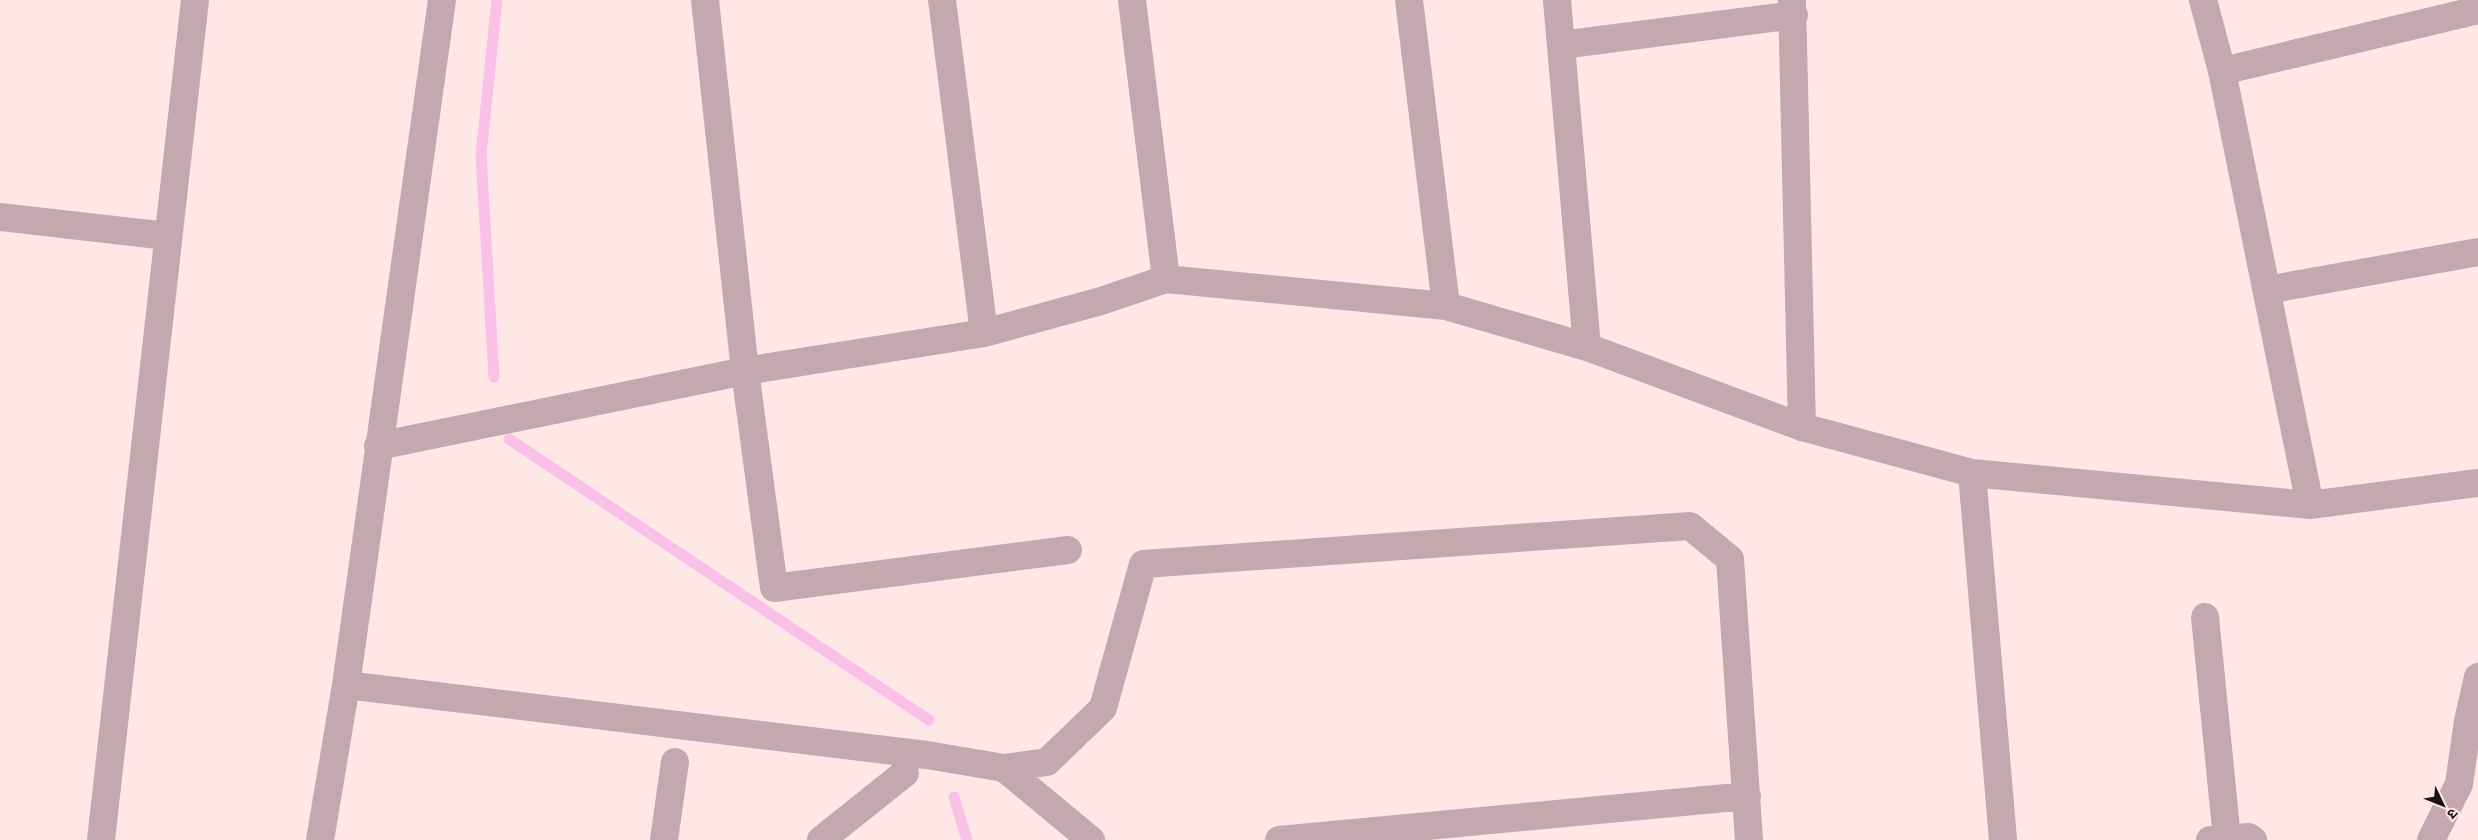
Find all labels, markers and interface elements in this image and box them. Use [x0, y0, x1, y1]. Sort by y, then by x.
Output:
north arrow [2418, 780, 2468, 830]
text: उ [2443, 805, 2461, 823]

